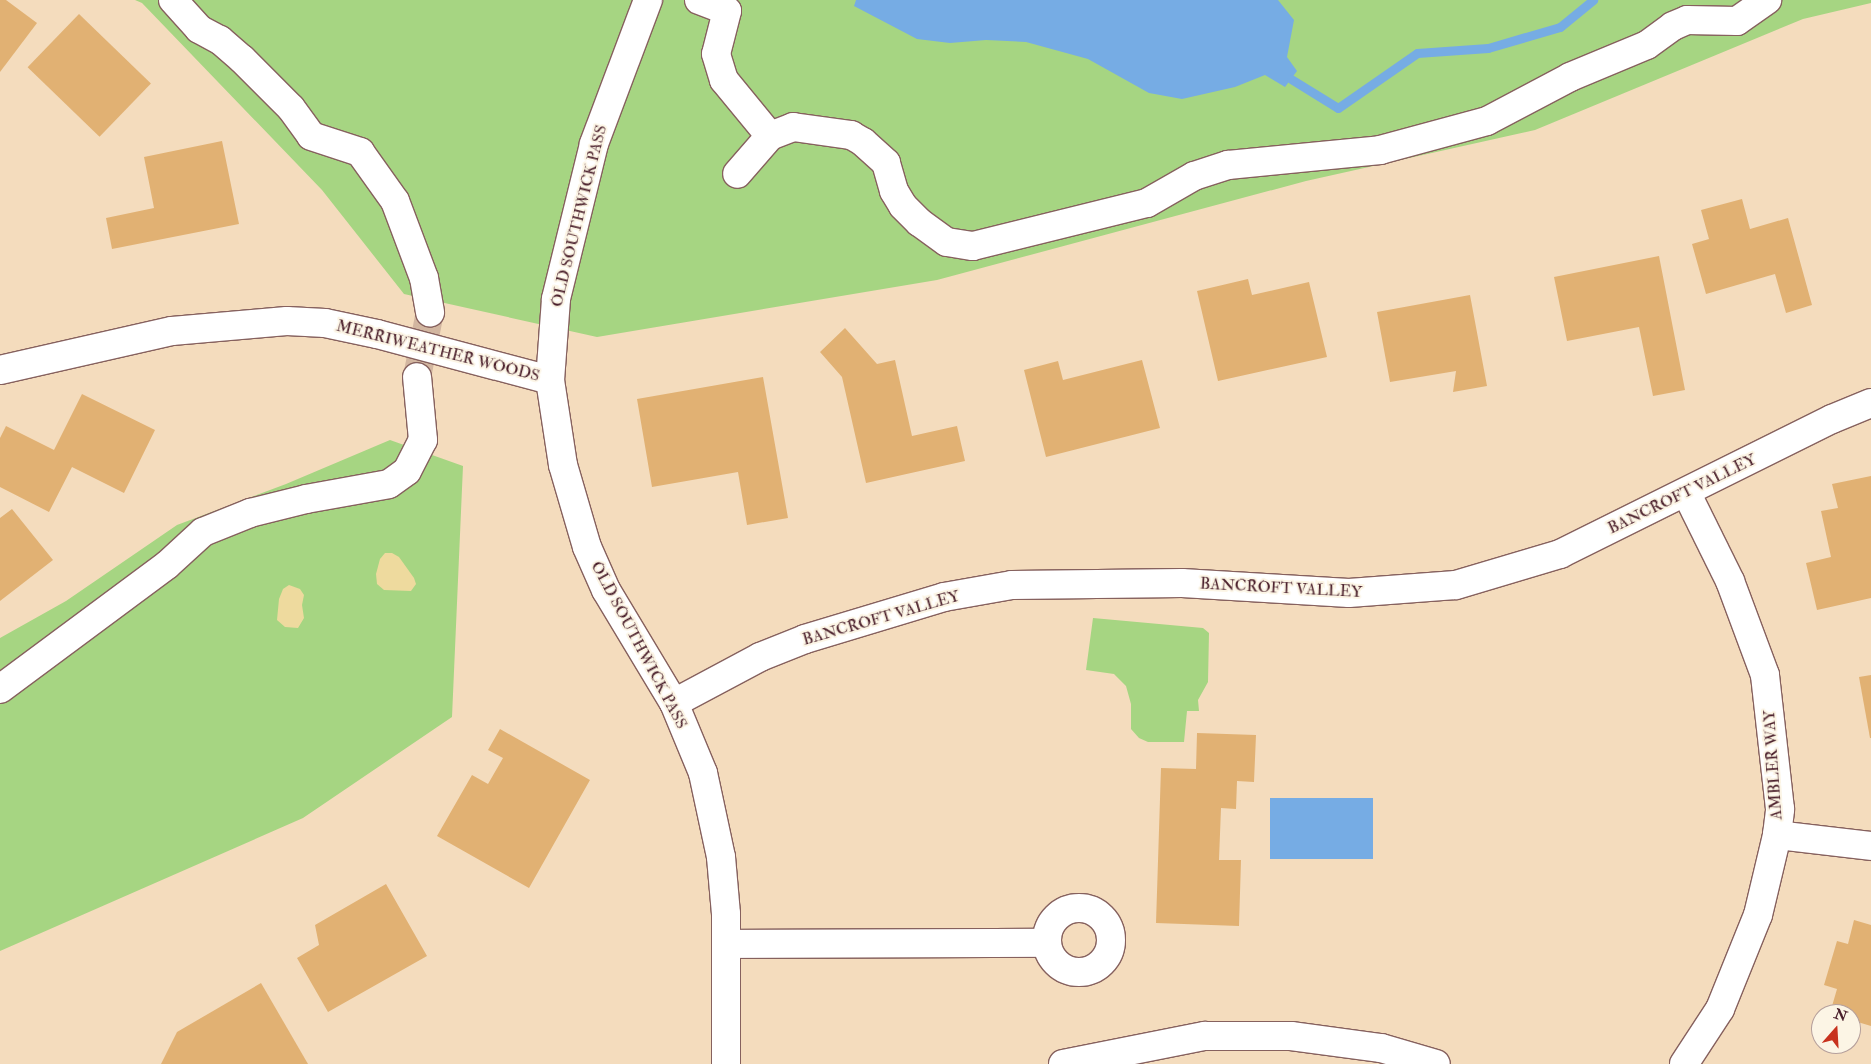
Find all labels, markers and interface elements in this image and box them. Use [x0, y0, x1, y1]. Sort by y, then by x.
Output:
street label: OLD SOUTHWICK PASS [547, 123, 611, 309]
street label: MERRIWEATHER WOODS [334, 316, 542, 386]
street label: BANCROFT VALLEY [1605, 450, 1759, 538]
street label: OLD SOUTHWICK PASS [587, 558, 691, 732]
street label: BANCROFT VALLEY [1199, 574, 1363, 602]
street label: BANCROFT VALLEY [800, 586, 962, 650]
street label: AMBLER WAY [1760, 709, 1786, 821]
north arrow [1811, 1004, 1861, 1054]
text: N [1832, 1005, 1849, 1025]

